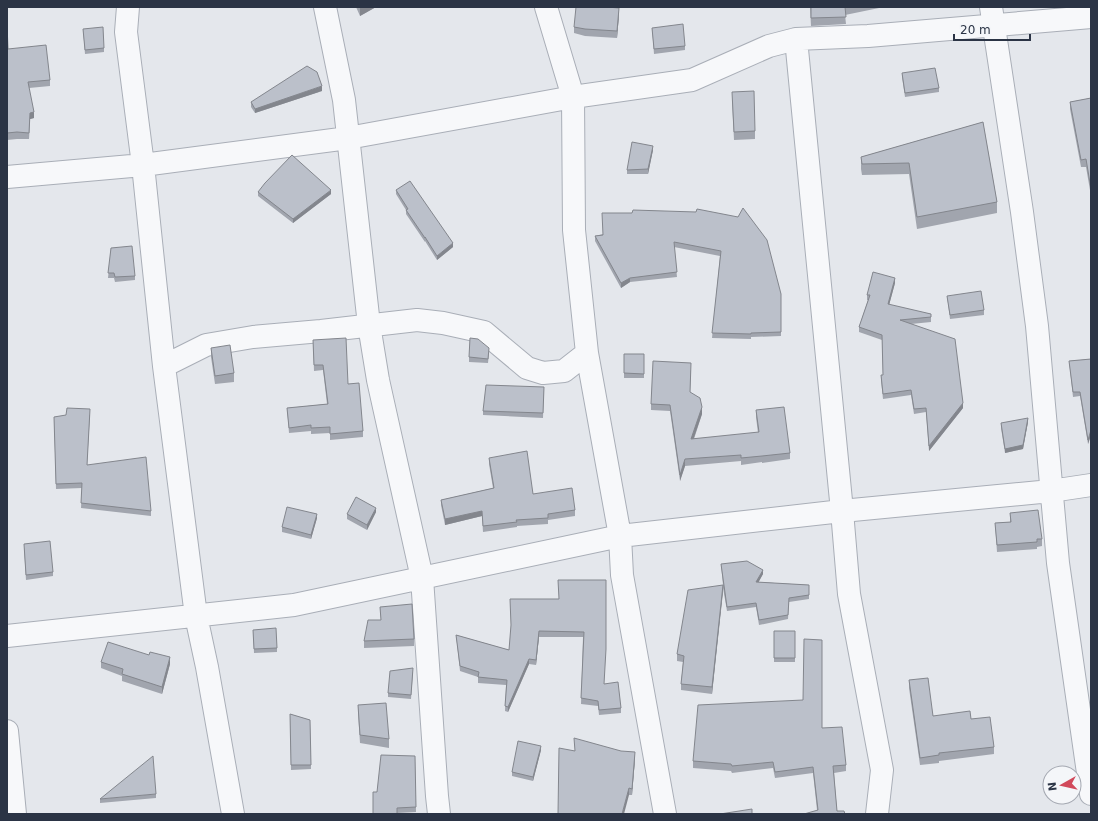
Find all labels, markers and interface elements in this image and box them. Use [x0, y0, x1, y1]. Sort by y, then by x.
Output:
scale bar [954, 16, 1030, 42]
text: 20 m [960, 23, 991, 37]
north arrow [1042, 765, 1082, 805]
text: N [1046, 781, 1060, 792]

